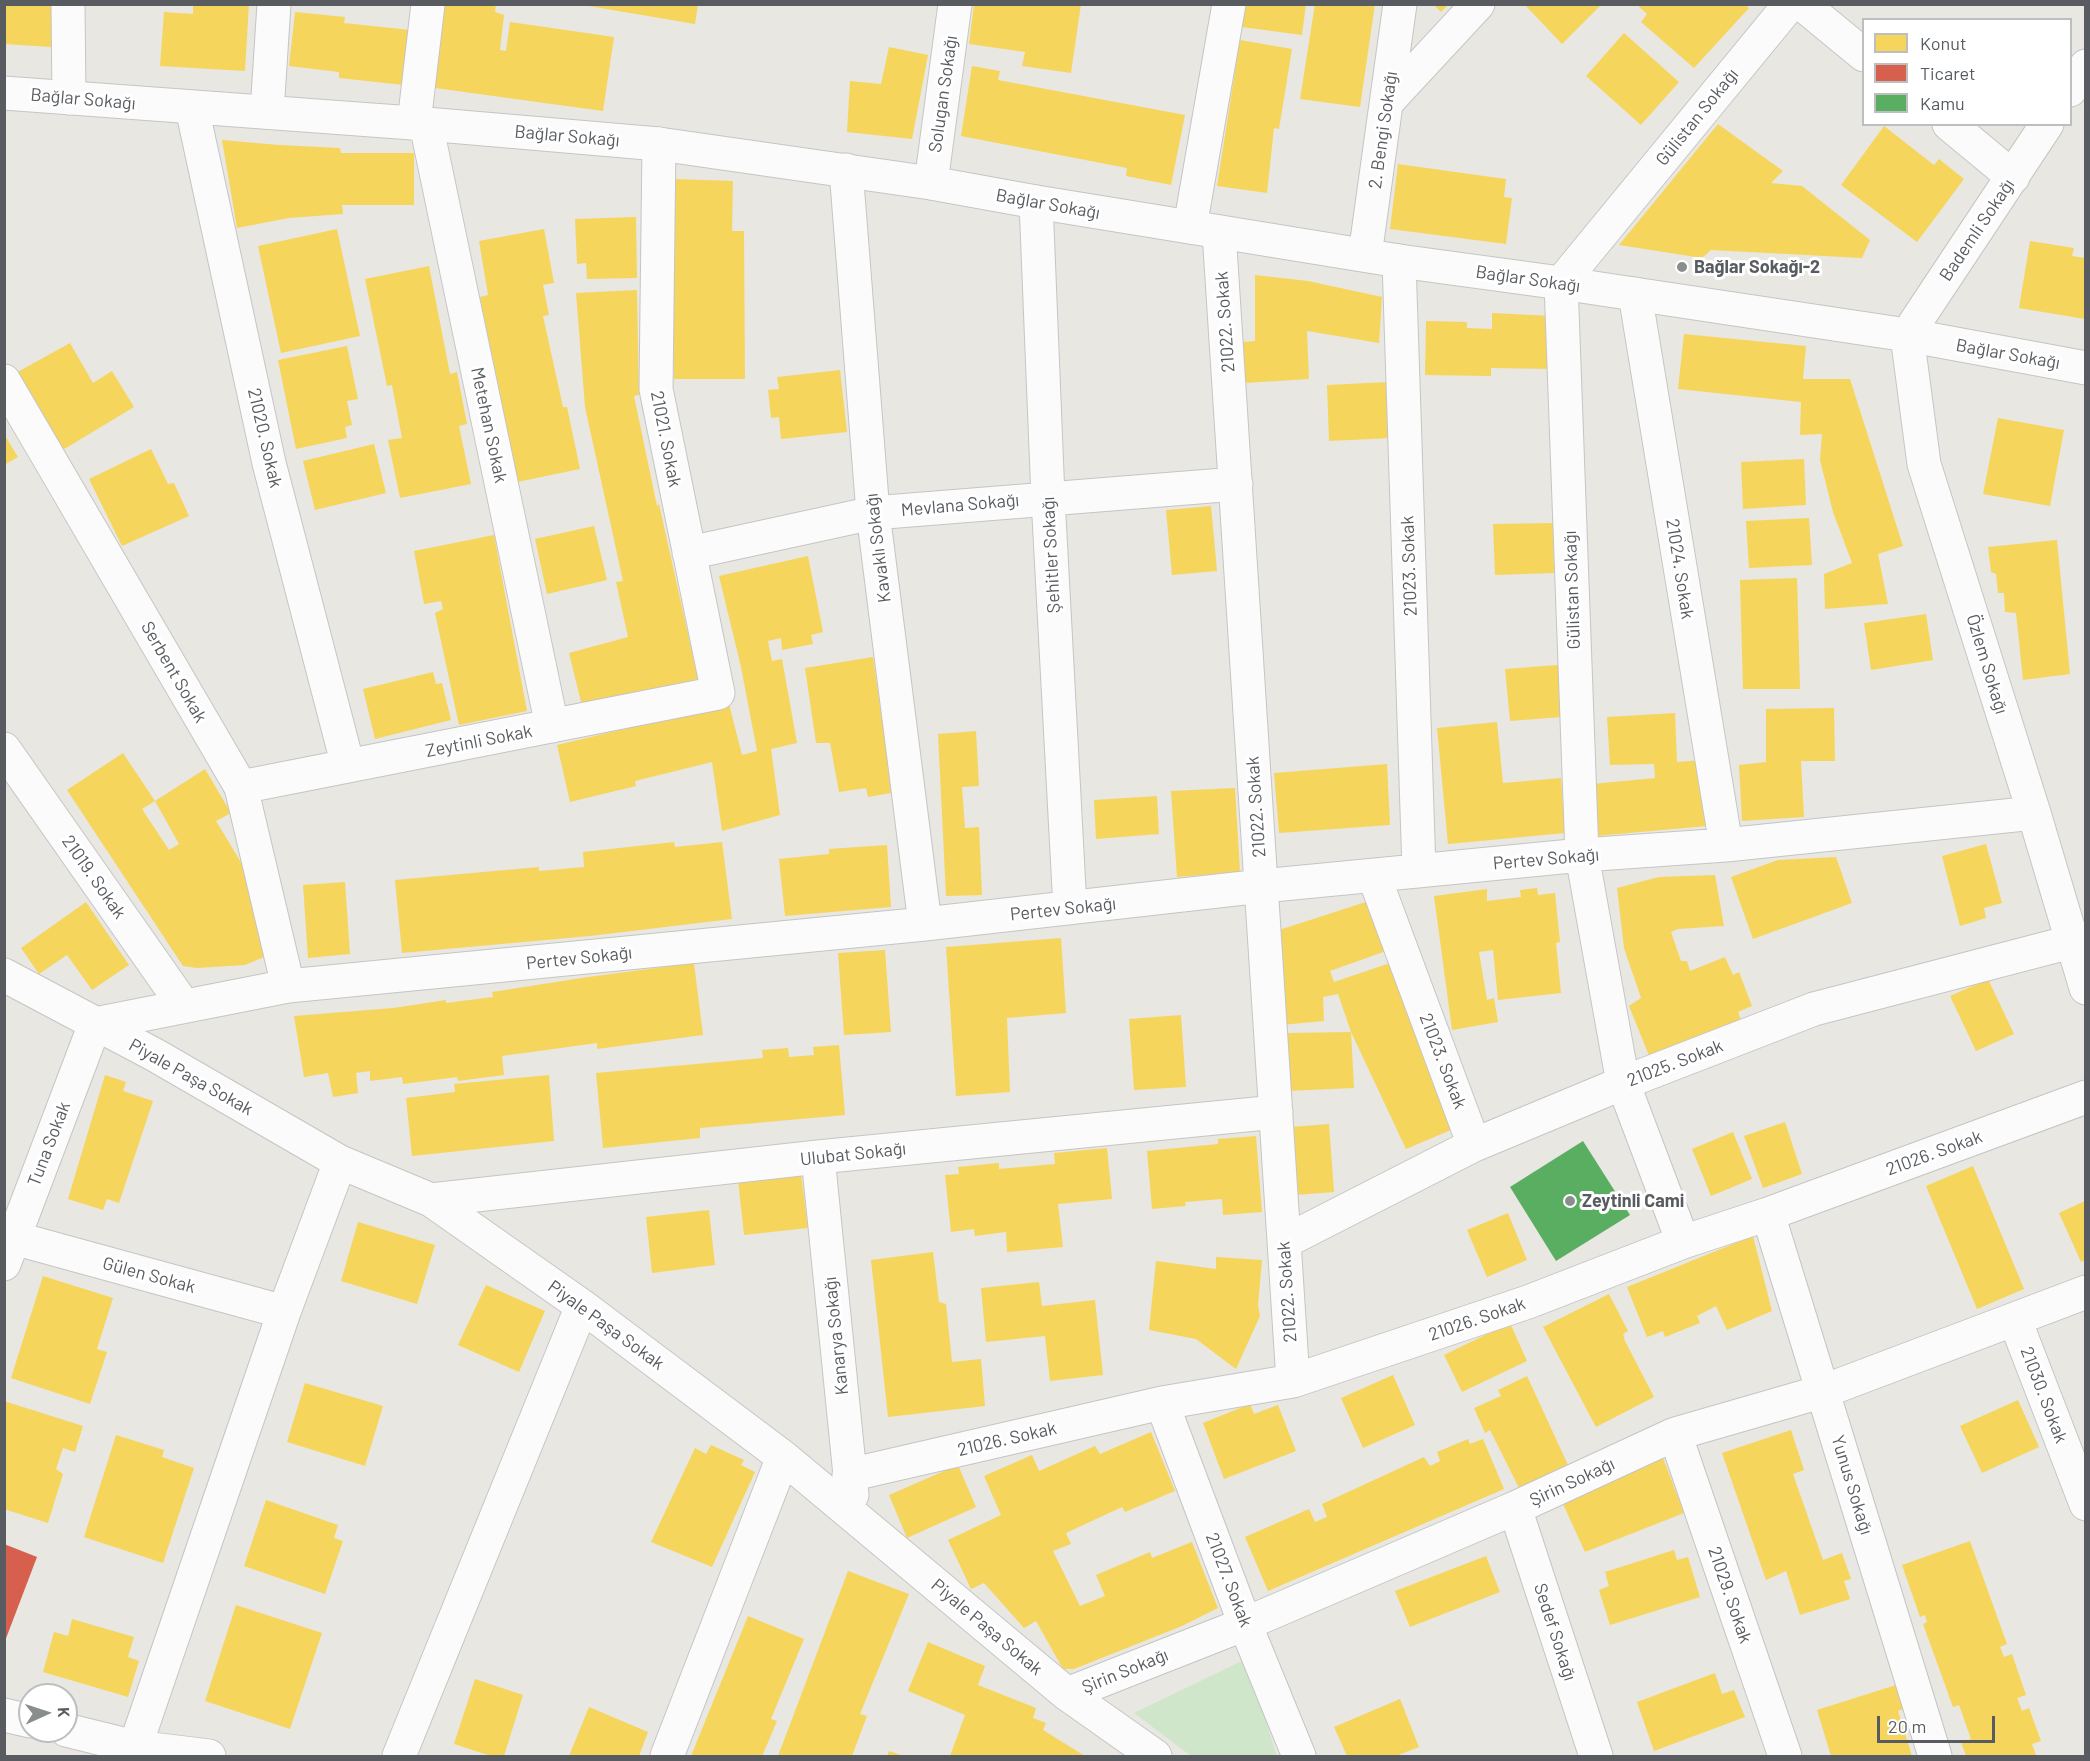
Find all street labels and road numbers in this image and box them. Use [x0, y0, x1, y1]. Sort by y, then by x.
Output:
street label: Solugan Sokağı [924, 34, 962, 154]
street label: Gülistan Sokağı [1651, 64, 1743, 170]
street label: 2. Bengi Sokağı [1364, 70, 1402, 190]
street label: Bağlar Sokağı [30, 84, 136, 114]
street label: Bağlar Sokağı [514, 121, 620, 151]
street label: Bademli Sokağı [1935, 175, 2019, 285]
street label: Bağlar Sokağı [994, 184, 1102, 224]
street label: Bağlar Sokağı [1474, 261, 1582, 297]
street label: 21022. Sokak [1211, 271, 1239, 373]
street label: Bağlar Sokağı [1954, 334, 2062, 374]
street label: Metehan Sokak [466, 365, 512, 485]
street label: 21020. Sokak [243, 386, 287, 490]
street label: 21021. Sokak [646, 389, 686, 489]
street label: Mevlana Sokağı [900, 489, 1020, 521]
street label: Kavaklı Sokağı [861, 492, 895, 604]
street label: Şehitler Sokağı [1037, 496, 1065, 614]
street label: 21023. Sokak [1396, 515, 1422, 617]
street label: 21024. Sokak [1661, 517, 1699, 621]
street label: Gülistan Sokağı [1559, 530, 1585, 650]
street label: Özlem Sokağı [1962, 611, 2012, 717]
street label: Serbent Sokak [136, 618, 212, 726]
street label: Zeytinli Sokak [424, 720, 534, 762]
street label: 21022. Sokak [1242, 756, 1270, 858]
street label: 21019. Sokak [57, 831, 131, 923]
street label: Pertev Sokağı [1492, 844, 1600, 874]
street label: Pertev Sokağı [1009, 893, 1117, 925]
street label: Pertev Sokağı [525, 942, 633, 974]
street label: 21023. Sokak [1415, 1010, 1471, 1112]
street label: Piyale Paşa Sokak [125, 1034, 257, 1120]
street label: 21025. Sokak [1624, 1035, 1726, 1091]
street label: Tuna Sokak [23, 1099, 75, 1189]
street label: 21026. Sokak [1883, 1126, 1985, 1180]
street label: Ulubat Sokağı [799, 1138, 907, 1170]
street label: 21022. Sokak [1273, 1241, 1301, 1343]
street label: Gülen Sokak [100, 1252, 198, 1298]
street label: Piyale Paşa Sokak [544, 1276, 668, 1374]
street label: Kanarya Sokağı [819, 1276, 853, 1396]
street label: 21026. Sokak [1426, 1292, 1528, 1346]
street label: 21030. Sokak [2016, 1344, 2072, 1446]
street label: 21026. Sokak [955, 1417, 1059, 1461]
street label: Yunus Sokağı [1827, 1433, 1877, 1537]
street label: Şirin Sokağı [1526, 1453, 1618, 1511]
street label: 21027. Sokak [1201, 1530, 1257, 1630]
street label: 21029. Sokak [1703, 1544, 1757, 1646]
street label: Piyale Paşa Sokak [927, 1574, 1047, 1680]
street label: Sedef Sokağı [1529, 1581, 1581, 1683]
street label: Şirin Sokağı [1079, 1644, 1171, 1698]

